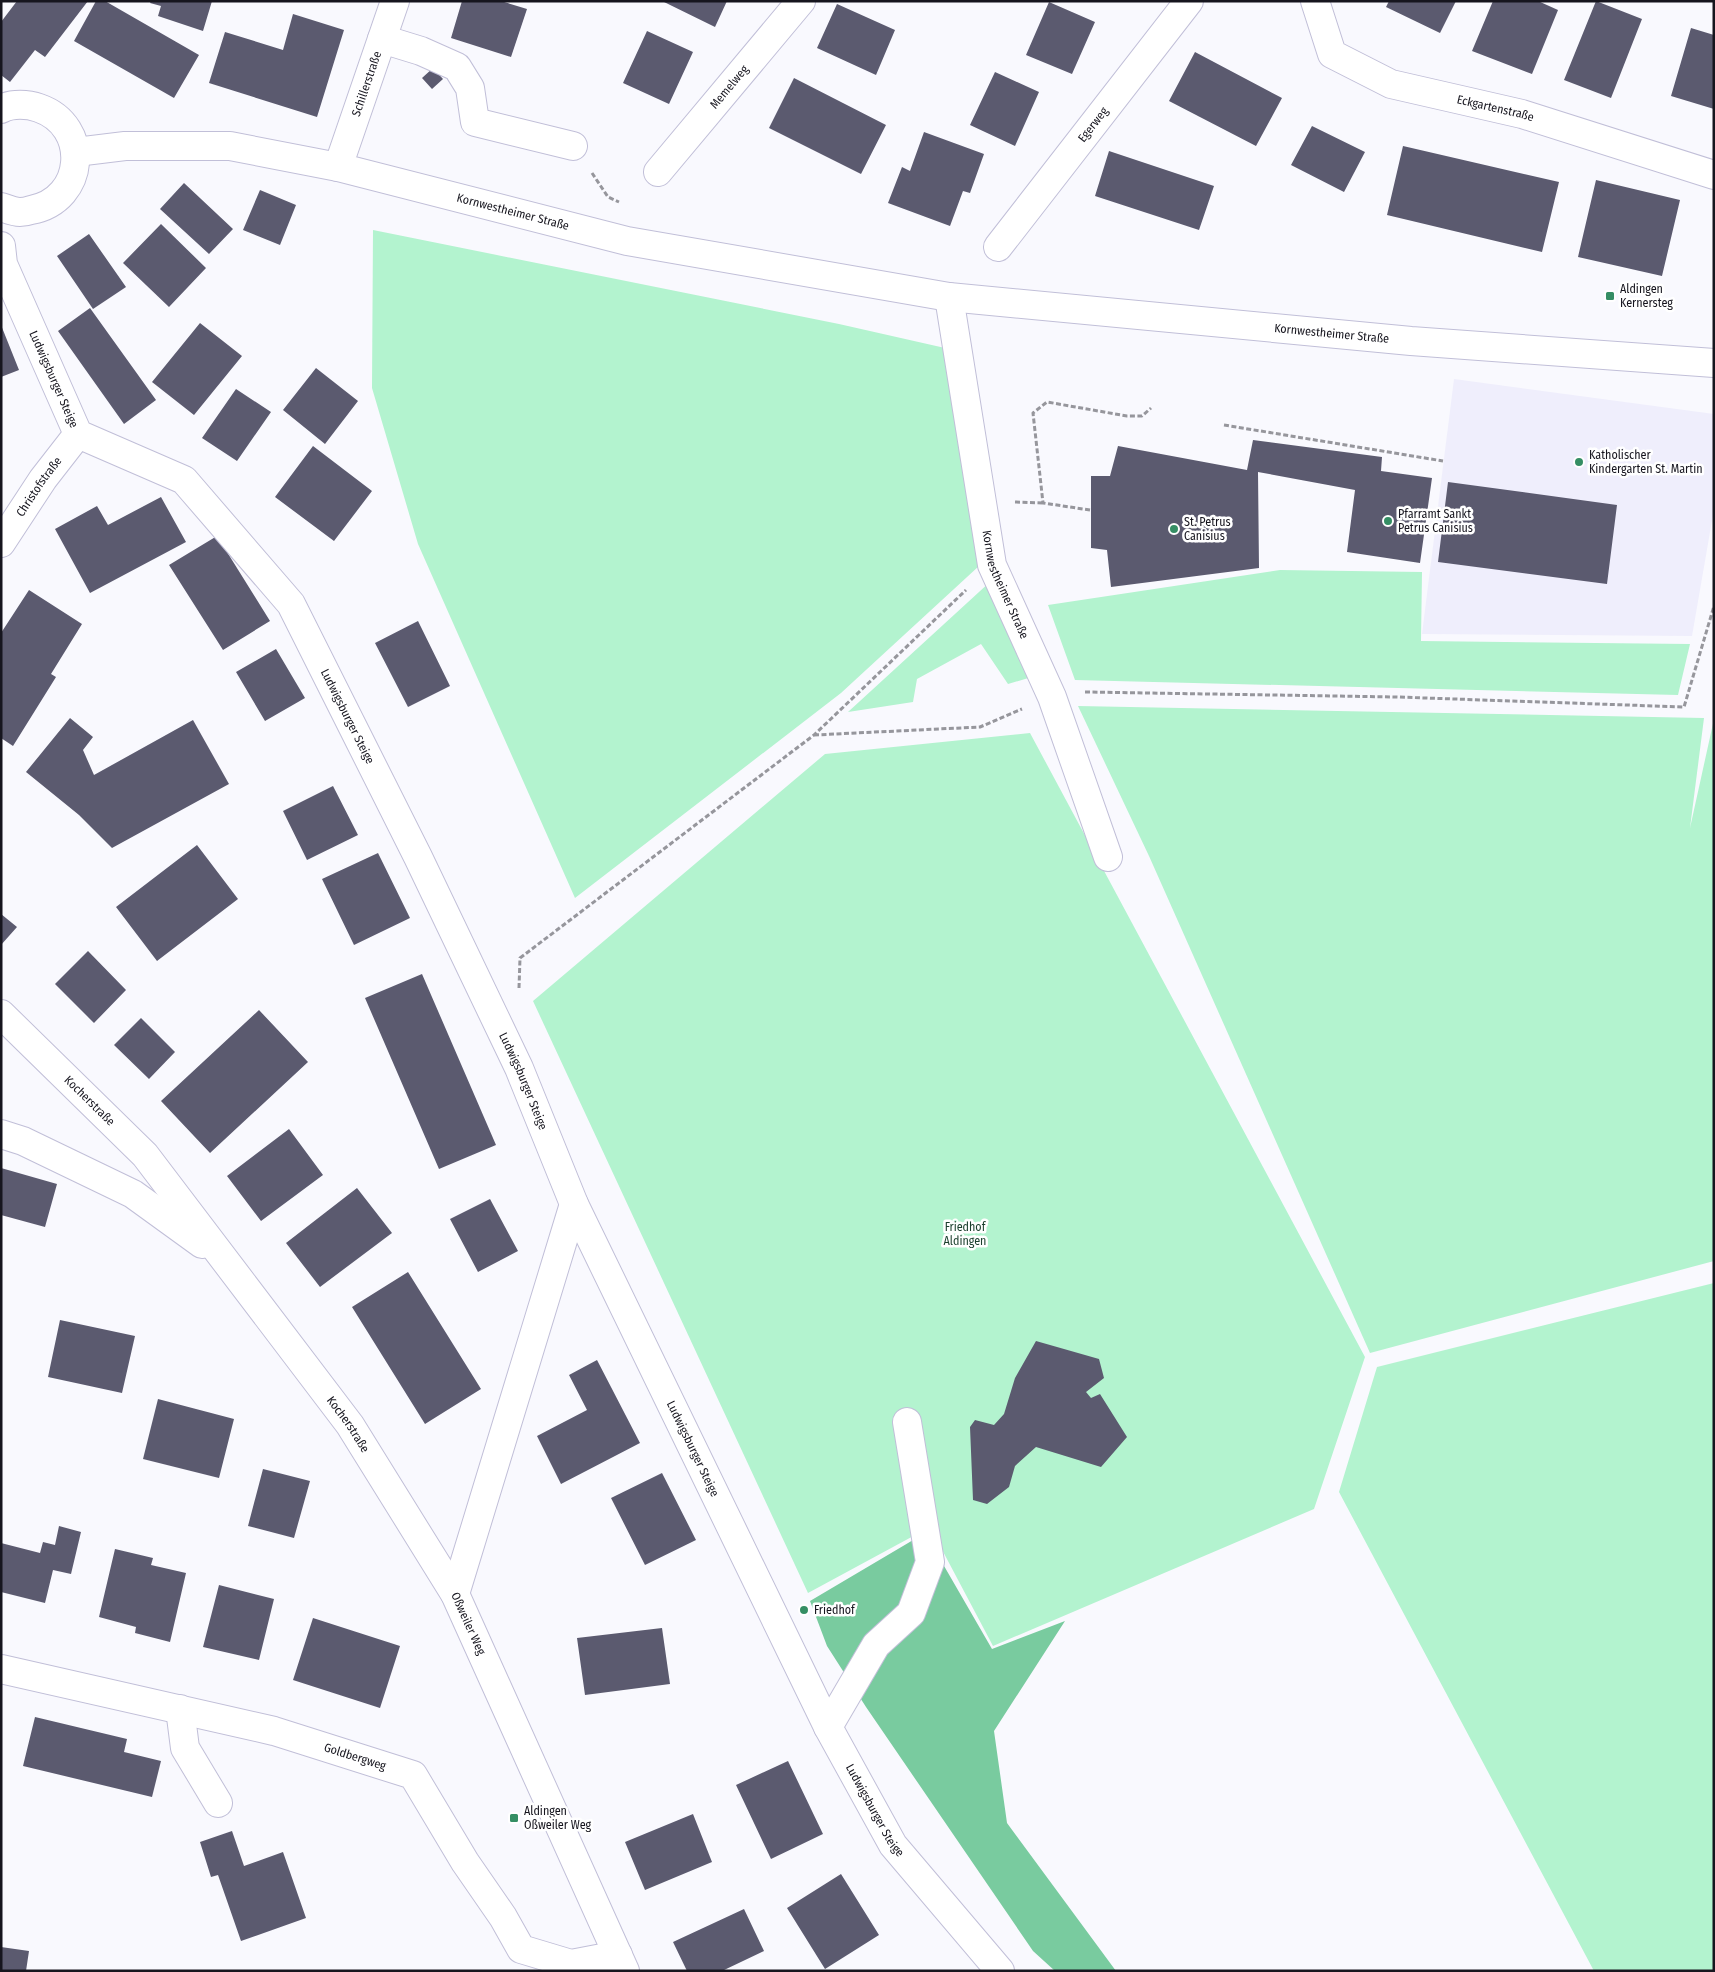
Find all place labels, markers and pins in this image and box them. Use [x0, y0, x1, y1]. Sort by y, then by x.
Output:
place label: Aldingen Kernersteg [1620, 282, 1673, 310]
marker: Aldingen Kernersteg [1604, 290, 1616, 302]
place label: Katholischer Kindergarten St. Martin [1589, 448, 1703, 476]
marker: Katholischer Kindergarten St. Martin [1573, 456, 1585, 468]
place label: Pfarramt Sankt Petrus Canisius [1398, 507, 1473, 535]
place label: St. Petrus Canisius [1184, 515, 1231, 543]
marker: Pfarramt Sankt Petrus Canisius [1382, 515, 1394, 527]
marker: St. Petrus Canisius [1168, 523, 1180, 535]
place label: Friedhof [814, 1603, 856, 1617]
marker: Friedhof [798, 1604, 810, 1616]
place label: Aldingen Oßweiler Weg [524, 1804, 592, 1832]
marker: Aldingen Oßweiler Weg [508, 1812, 520, 1824]

